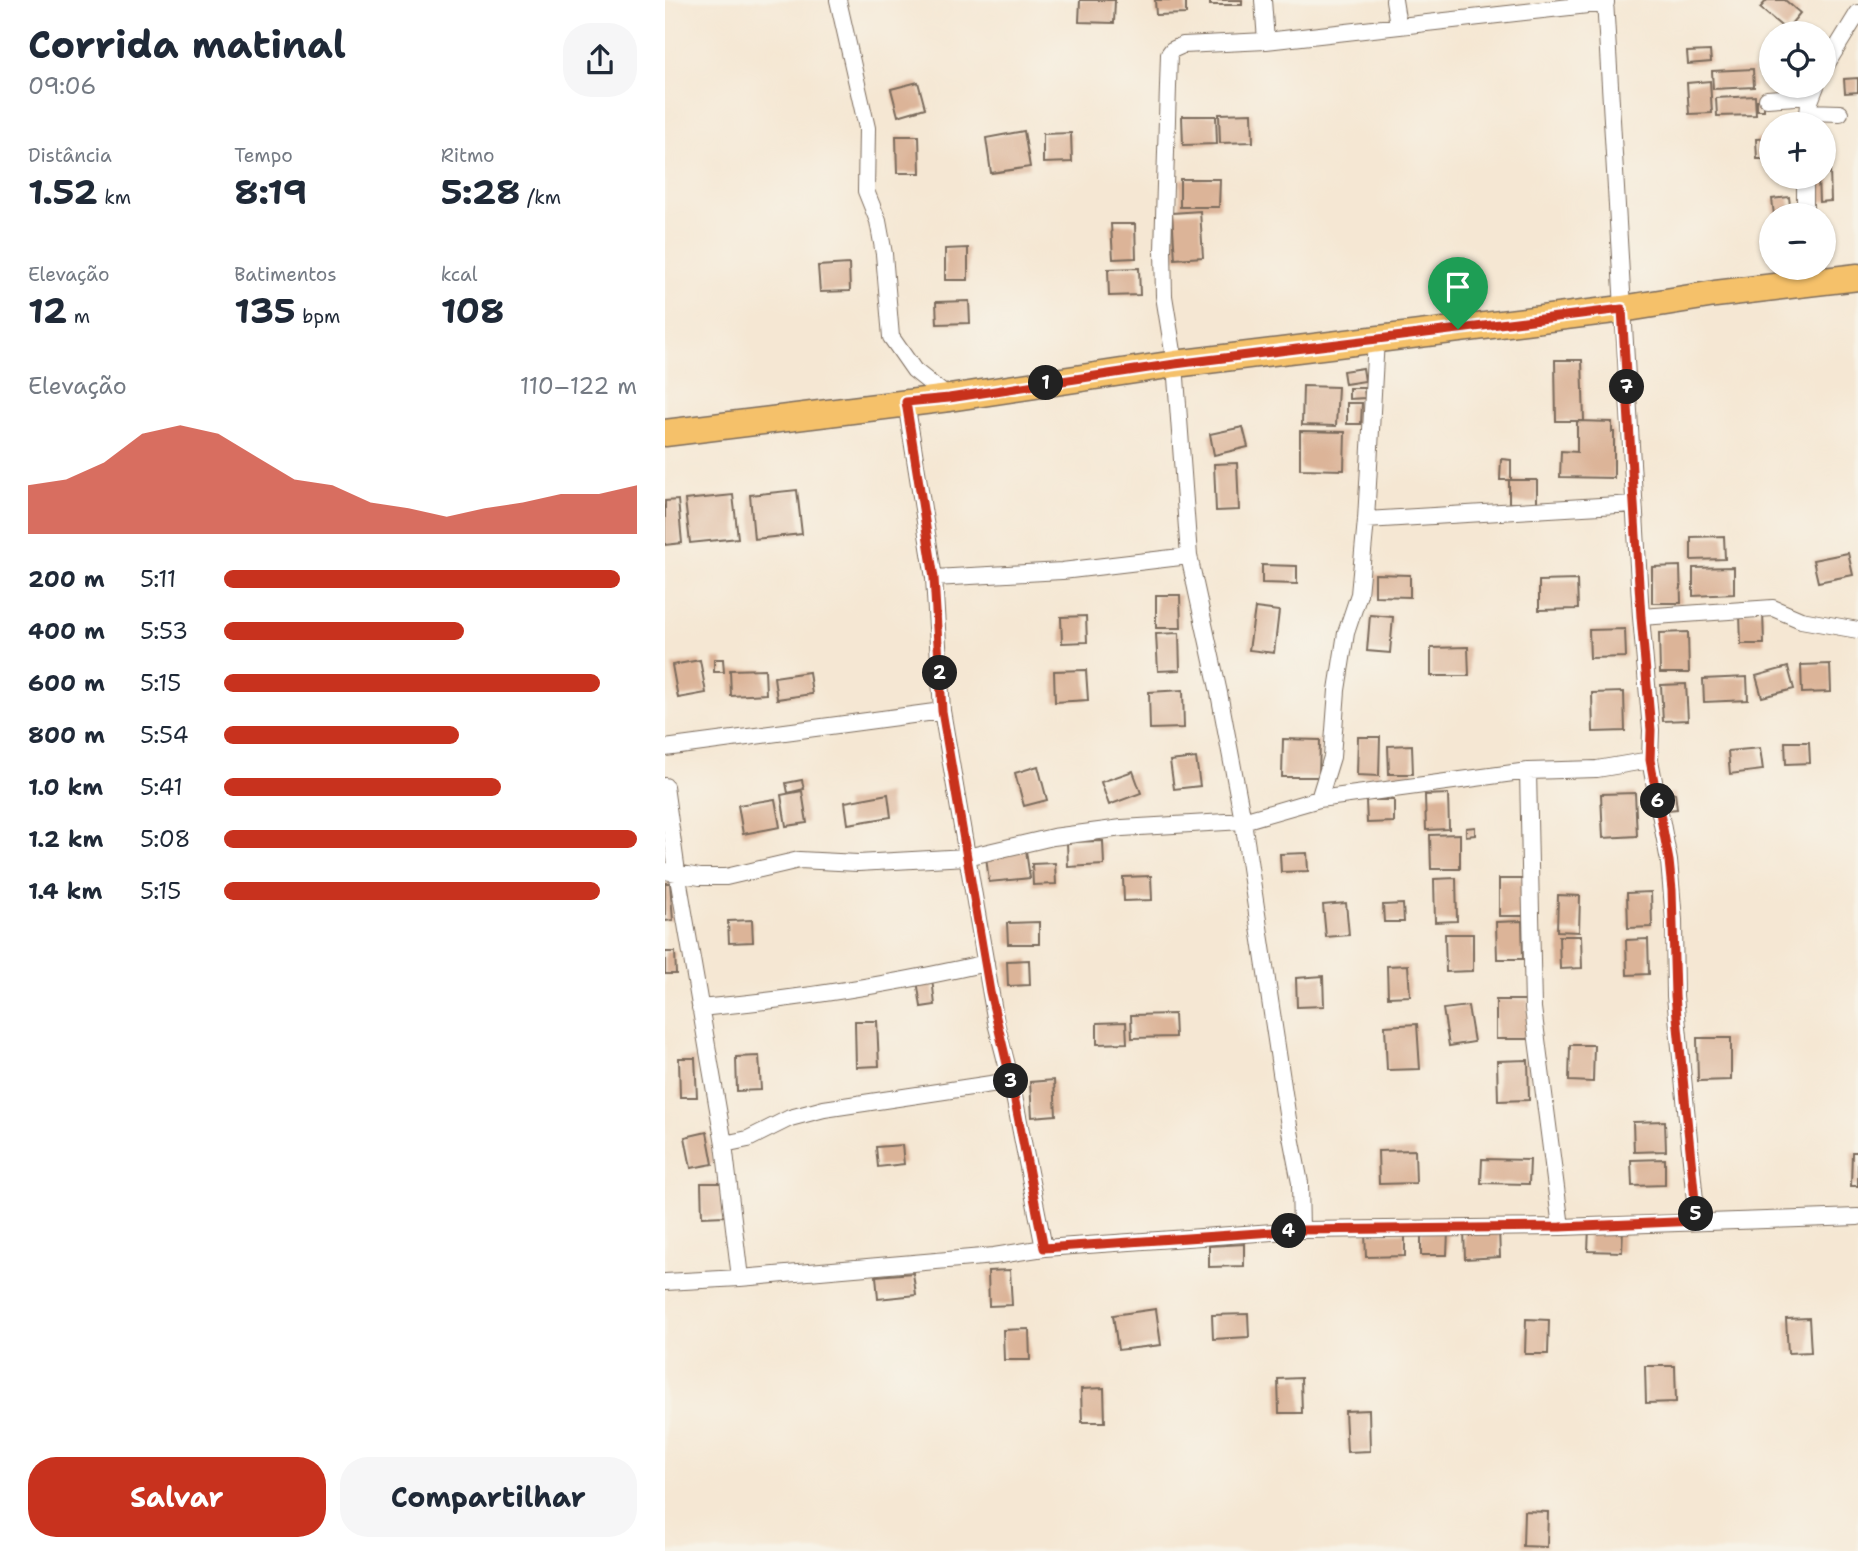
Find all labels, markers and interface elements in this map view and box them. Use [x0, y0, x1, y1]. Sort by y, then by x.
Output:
text: Corrida matinal [28, 19, 346, 70]
map controls [1759, 21, 1836, 280]
button: locate [1759, 21, 1836, 98]
button: share [563, 23, 637, 97]
text: 09:06 [28, 71, 96, 101]
button: + [1759, 112, 1836, 189]
text: Distância [28, 143, 112, 168]
text: Tempo [234, 143, 293, 168]
text: Ritmo [441, 143, 495, 168]
text: 1.52 [28, 168, 98, 215]
text: 8:19 [234, 168, 307, 215]
text: 5:28 [441, 168, 521, 215]
text: km [98, 185, 131, 210]
text: /km [521, 185, 561, 210]
button: − [1759, 203, 1836, 280]
pin [1428, 257, 1488, 329]
text: Elevação [28, 262, 109, 287]
text: Batimentos [234, 262, 337, 287]
text: kcal [441, 262, 478, 287]
icon: arrive [1439, 268, 1477, 306]
text: 12 [28, 287, 67, 334]
text: 135 [234, 287, 296, 334]
text: 108 [441, 287, 504, 334]
text: m [67, 304, 90, 329]
text: bpm [296, 304, 340, 329]
pin: 1 [1029, 366, 1063, 400]
text: 1 [1041, 370, 1050, 395]
pin: 7 [1609, 370, 1644, 404]
text: Elevação [28, 371, 127, 401]
text: 110–122 m [520, 371, 637, 401]
text: 7 [1620, 374, 1633, 399]
text: 200 m [28, 564, 105, 594]
text: 5:11 [140, 564, 176, 594]
text: 400 m [28, 616, 105, 646]
text: 5:53 [140, 616, 188, 646]
pin: 2 [923, 656, 957, 690]
text: 2 [933, 660, 946, 685]
text: 600 m [28, 668, 105, 698]
text: 5:15 [140, 668, 181, 698]
text: 800 m [28, 720, 105, 750]
text: 5:54 [140, 720, 189, 750]
text: 1.0 km [28, 772, 103, 802]
text: 5:41 [140, 772, 183, 802]
pin: 6 [1641, 784, 1675, 818]
text: 6 [1651, 788, 1664, 813]
text: 1.2 km [28, 824, 104, 854]
text: 5:08 [140, 824, 191, 854]
text: 1.4 km [28, 876, 102, 906]
text: 5:15 [140, 876, 181, 906]
pin: 3 [993, 1064, 1029, 1098]
text: 3 [1004, 1068, 1017, 1093]
pin: 5 [1679, 1196, 1713, 1232]
text: 5 [1690, 1201, 1701, 1226]
pin: 4 [1271, 1214, 1307, 1248]
text: 4 [1282, 1218, 1295, 1243]
button: Salvar [28, 1457, 326, 1537]
button: Compartilhar [340, 1457, 637, 1537]

